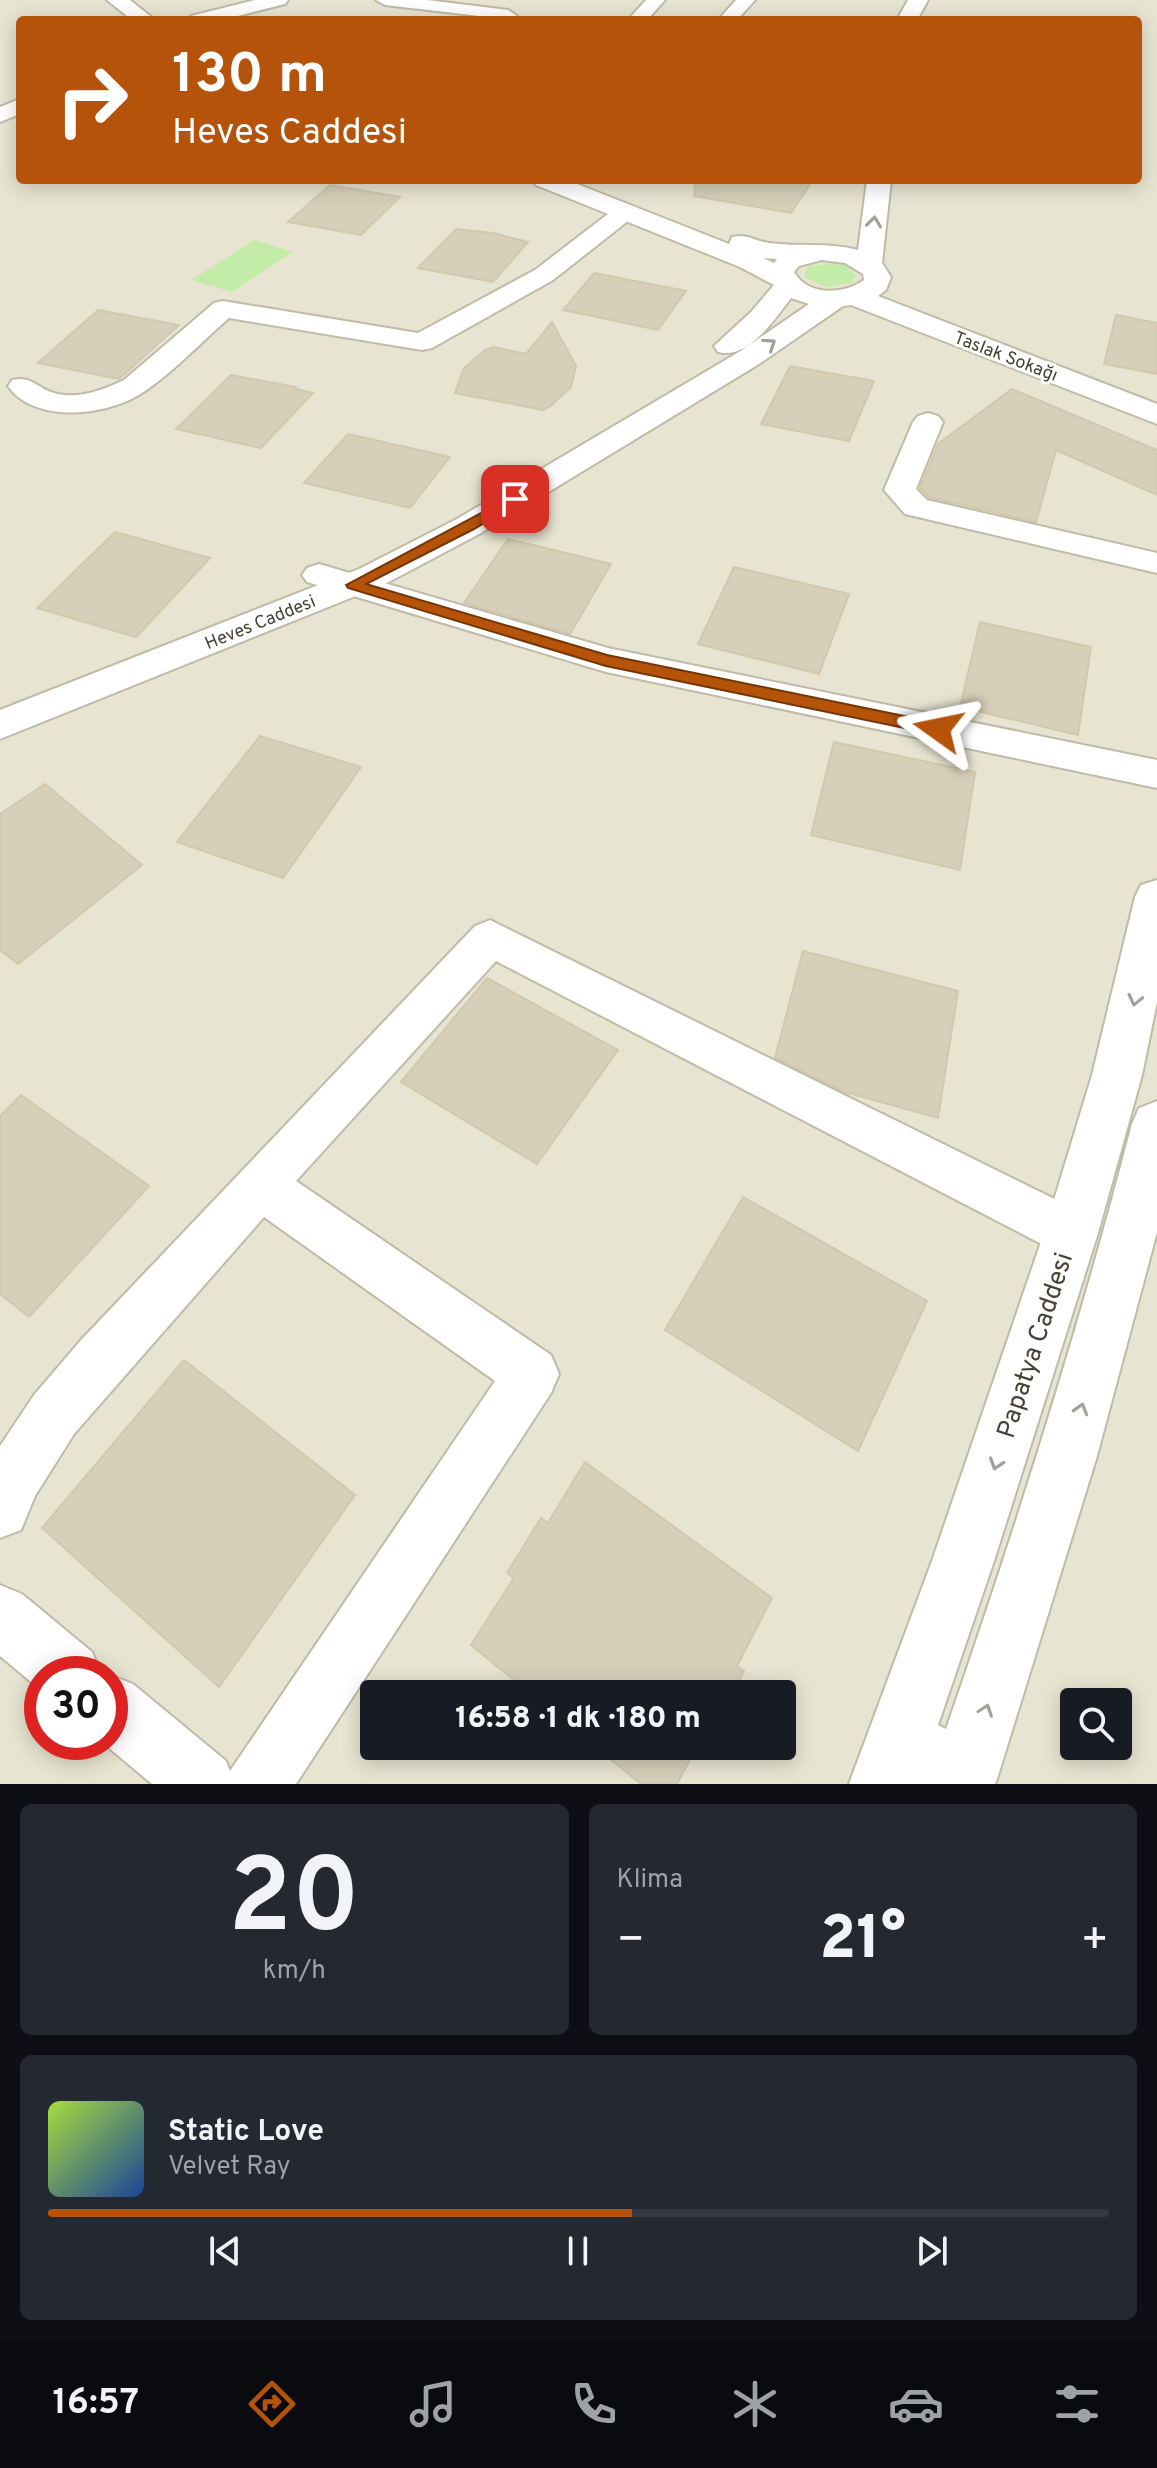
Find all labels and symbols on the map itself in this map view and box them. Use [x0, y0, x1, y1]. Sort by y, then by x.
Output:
one-way arrow [865, 216, 882, 229]
street label: Taslak Sokağı [950, 327, 1061, 388]
one-way arrow [762, 339, 776, 354]
pin [481, 465, 549, 533]
street label: Heves Caddesi [202, 591, 319, 656]
position arrow [896, 687, 980, 771]
one-way arrow [1127, 993, 1144, 1007]
street label: Papatya Caddesi [991, 1249, 1082, 1443]
one-way arrow [1072, 1402, 1089, 1416]
one-way arrow [989, 1456, 1005, 1470]
speed limit sign: 30 [24, 1656, 128, 1760]
one-way arrow [977, 1704, 993, 1718]

